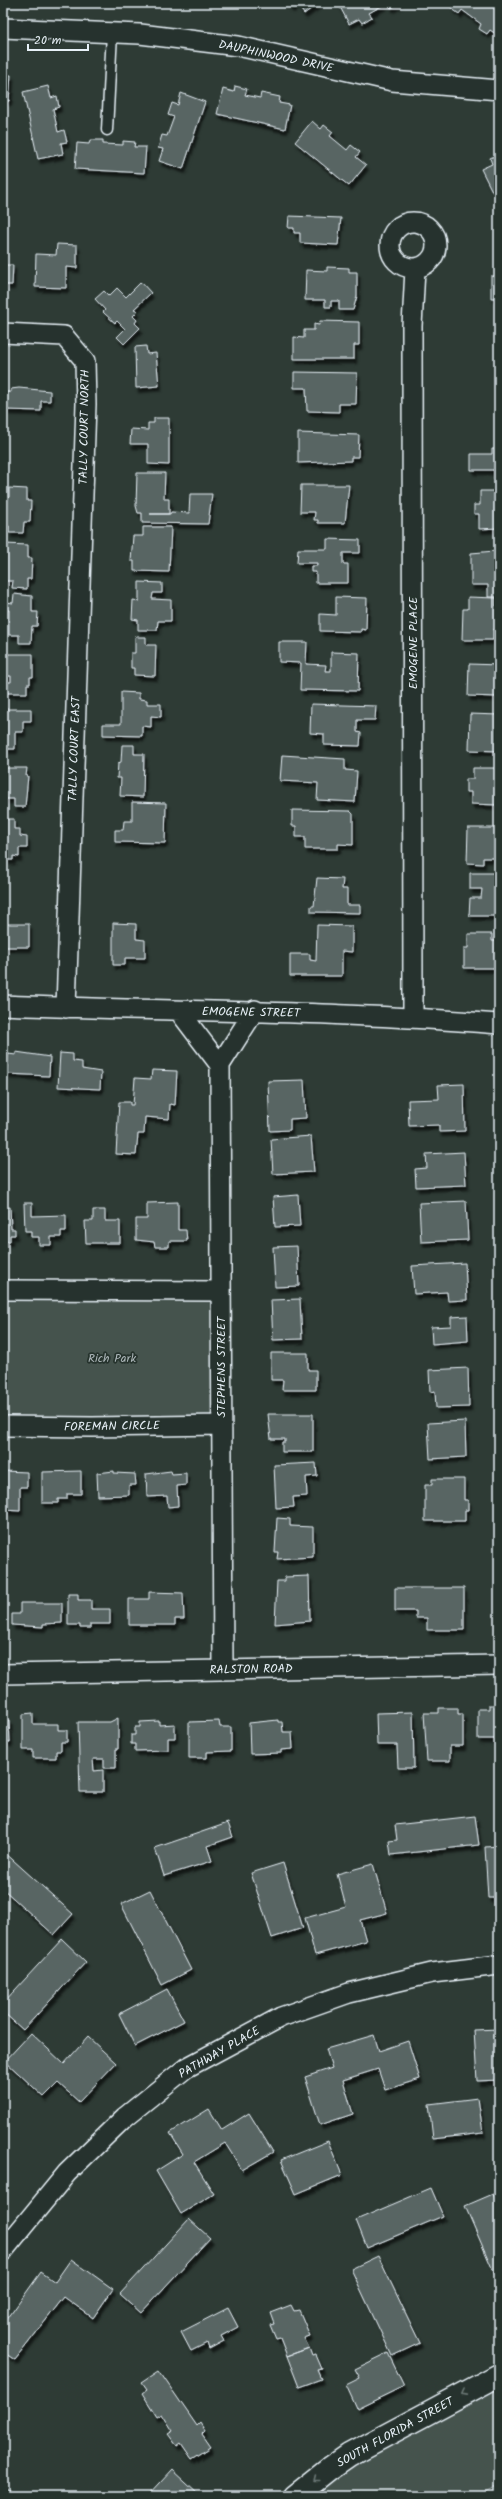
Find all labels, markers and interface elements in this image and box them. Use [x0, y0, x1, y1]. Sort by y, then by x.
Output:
scale bar [28, 26, 88, 52]
text: 20 m [34, 31, 62, 50]
street label: DAUPHINWOOD DRIVE [217, 35, 336, 78]
street label: TALLY COURT NORTH [74, 369, 95, 485]
street label: EMOGENE PLACE [404, 596, 423, 689]
street label: TALLY COURT EAST [63, 694, 86, 802]
street label: EMOGENE STREET [202, 1002, 302, 1023]
street label: STEPHENS STREET [212, 1315, 231, 1417]
park label: Rich Park [88, 1349, 136, 1368]
street label: FOREMAN CIRCLE [64, 1416, 161, 1437]
street label: RALSTON ROAD [209, 1659, 293, 1680]
street label: PATHWAY PLACE [175, 2021, 264, 2083]
one-way arrow [461, 2388, 469, 2396]
street label: SOUTH FLORIDA STREET [333, 2392, 459, 2473]
one-way arrow [313, 2474, 320, 2481]

